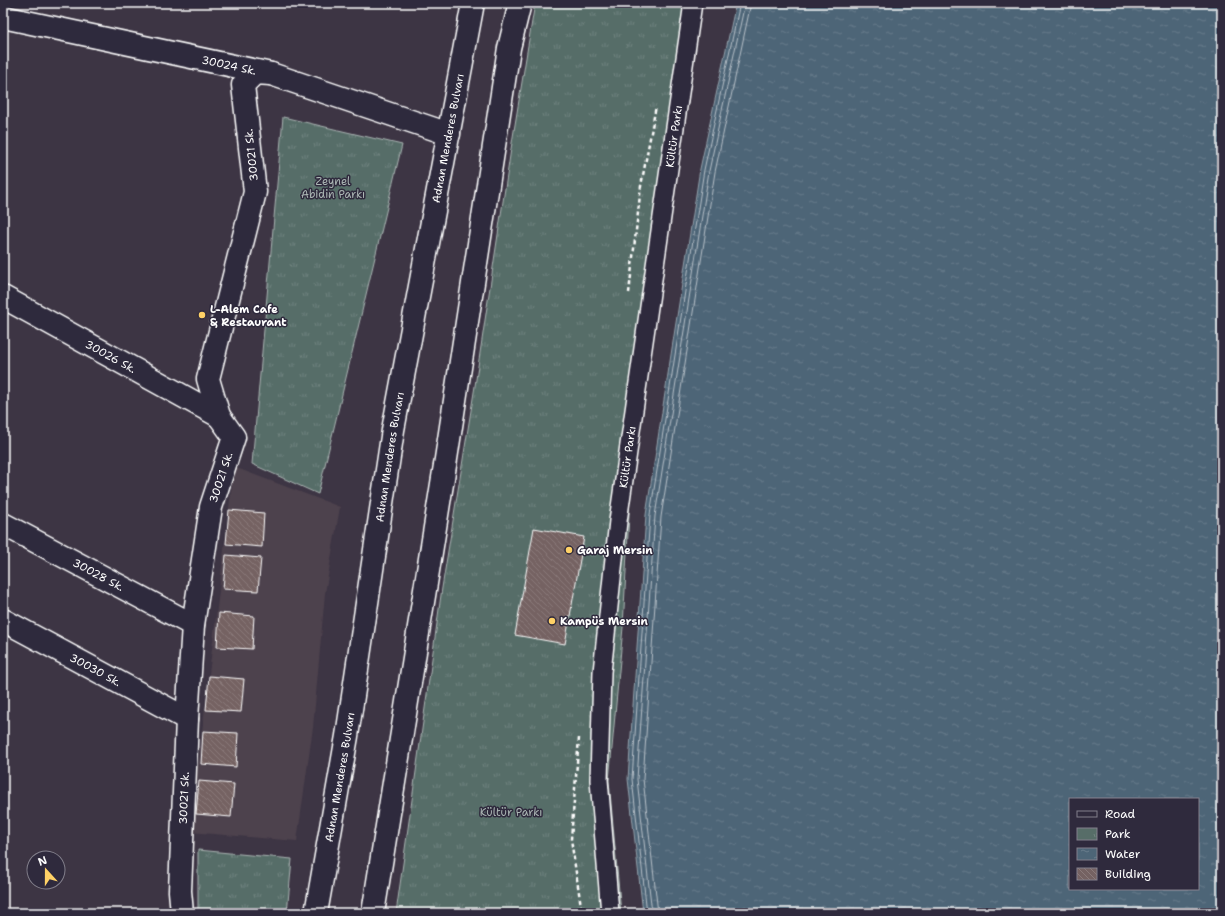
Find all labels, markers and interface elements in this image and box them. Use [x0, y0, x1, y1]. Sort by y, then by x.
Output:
street label: 30024 Sk. [200, 52, 258, 79]
street label: Adnan Menderes Bulvarı [429, 72, 468, 204]
street label: Kültür Parkı [662, 104, 686, 169]
street label: 30021 Sk. [241, 128, 262, 182]
park label: Zeynel Abidin Parkı [301, 174, 365, 202]
place label: L-Alem Cafe & Restaurant [210, 302, 287, 330]
marker: L-Alem Cafe & Restaurant [197, 310, 207, 320]
street label: 30026 Sk. [82, 337, 139, 377]
street label: Adnan Menderes Bulvarı [372, 391, 408, 523]
street label: Kültür Parkı [616, 425, 640, 489]
street label: 30021 Sk. [206, 450, 237, 505]
place label: Garaj Mersin [577, 543, 653, 558]
marker: Garaj Mersin [564, 545, 574, 555]
street label: 30028 Sk. [70, 555, 126, 595]
place label: Kampüs Mersin [560, 614, 648, 629]
marker: Kampüs Mersin [547, 616, 557, 626]
street label: 30030 Sk. [67, 650, 124, 690]
street label: Adnan Menderes Bulvarı [322, 711, 358, 843]
street label: 30021 Sk. [176, 771, 193, 825]
legend [1069, 798, 1199, 890]
park label: Kültür Parkı [480, 805, 542, 820]
text: Road [1105, 806, 1136, 822]
text: Park [1105, 826, 1131, 842]
text: Water [1105, 846, 1141, 862]
north arrow [26, 850, 66, 890]
text: N [36, 852, 50, 870]
text: Building [1105, 866, 1151, 882]

